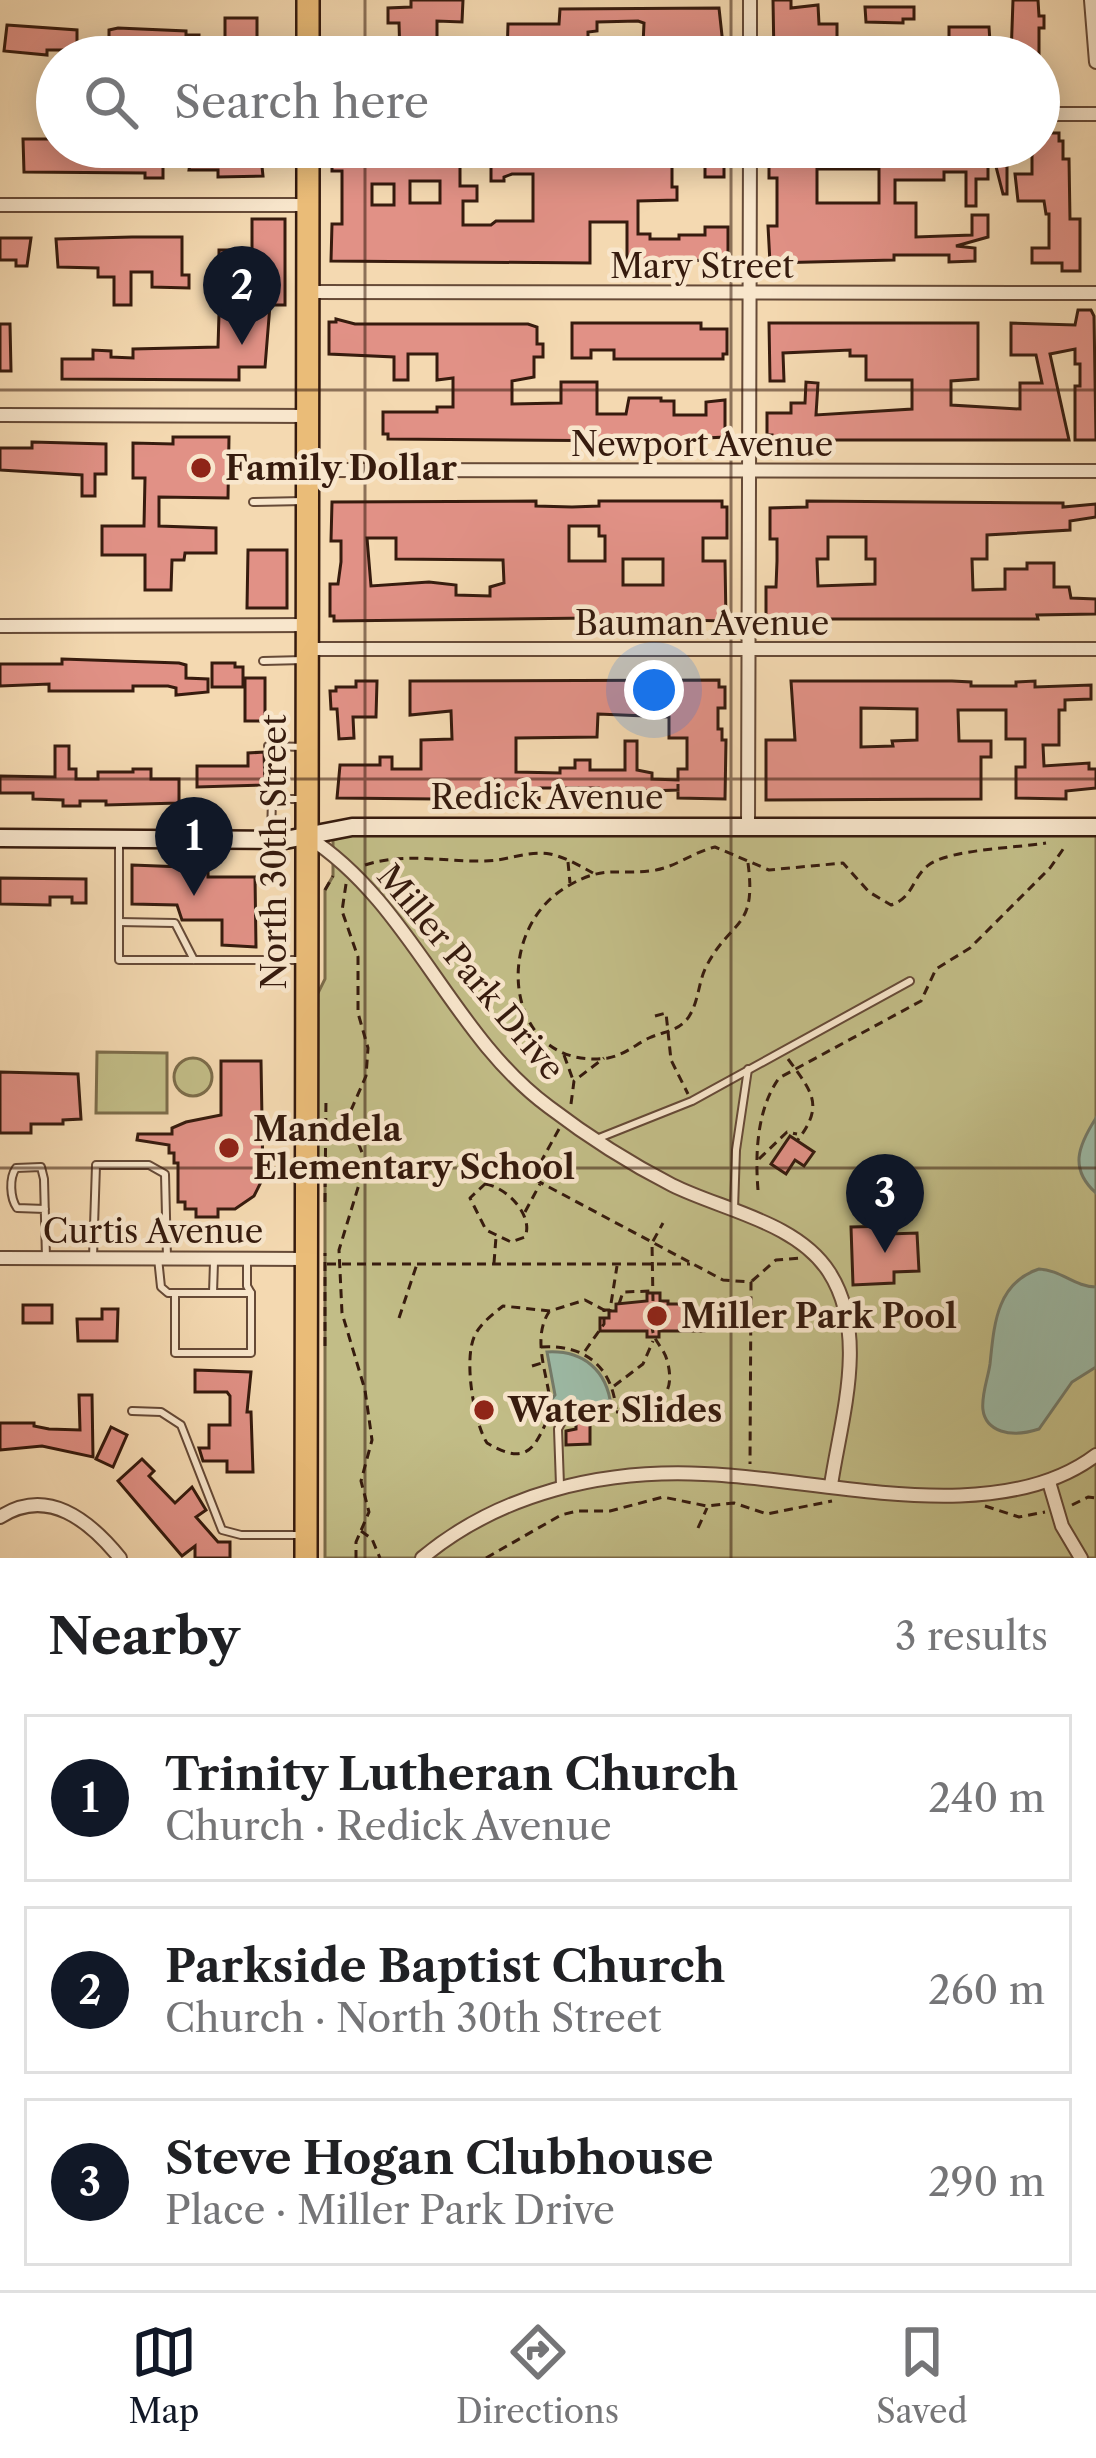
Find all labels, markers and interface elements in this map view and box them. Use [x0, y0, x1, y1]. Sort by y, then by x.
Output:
search box [36, 36, 1060, 168]
icon: search [78, 69, 144, 135]
text: Search here [174, 74, 429, 130]
pin: 2 [203, 246, 281, 345]
street label: Mary Street [610, 246, 794, 287]
street label: Newport Avenue [571, 424, 833, 465]
place label: Family Dollar [225, 448, 457, 489]
marker: Family Dollar [188, 455, 214, 481]
street label: Bauman Avenue [575, 603, 829, 644]
your location [624, 660, 684, 720]
street label: North 30th Street [254, 714, 295, 990]
street label: Redick Avenue [430, 777, 664, 818]
pin: 1 [155, 797, 233, 896]
street label: Miller Park Drive [368, 856, 573, 1089]
place label: Mandela Elementary School [253, 1109, 575, 1188]
marker: Mandela Elementary School [216, 1135, 242, 1161]
pin: 3 [846, 1154, 924, 1253]
street label: Curtis Avenue [43, 1211, 263, 1252]
place label: Miller Park Pool [681, 1296, 957, 1337]
marker: Miller Park Pool [644, 1303, 670, 1329]
place label: Water Slides [507, 1390, 722, 1431]
marker: Water Slides [471, 1397, 497, 1423]
text: Nearby [48, 1605, 240, 1667]
text: 3 results [895, 1612, 1048, 1660]
text: Trinity Lutheran Church [165, 1746, 738, 1802]
text: 1 [81, 1774, 99, 1822]
text: 240 m [929, 1774, 1045, 1822]
text: Church · Redick Avenue [165, 1802, 612, 1850]
text: Parkside Baptist Church [165, 1938, 725, 1994]
text: 2 [78, 1966, 102, 2014]
text: 260 m [928, 1966, 1045, 2014]
text: Church · North 30th Street [165, 1994, 662, 2042]
text: Steve Hogan Clubhouse [165, 2130, 713, 2186]
text: 3 [79, 2158, 101, 2206]
text: 290 m [928, 2158, 1045, 2206]
text: Place · Miller Park Drive [165, 2186, 615, 2234]
tab: Map [128, 2319, 199, 2432]
tab: Directions [456, 2319, 619, 2432]
tab: Saved [876, 2319, 968, 2432]

